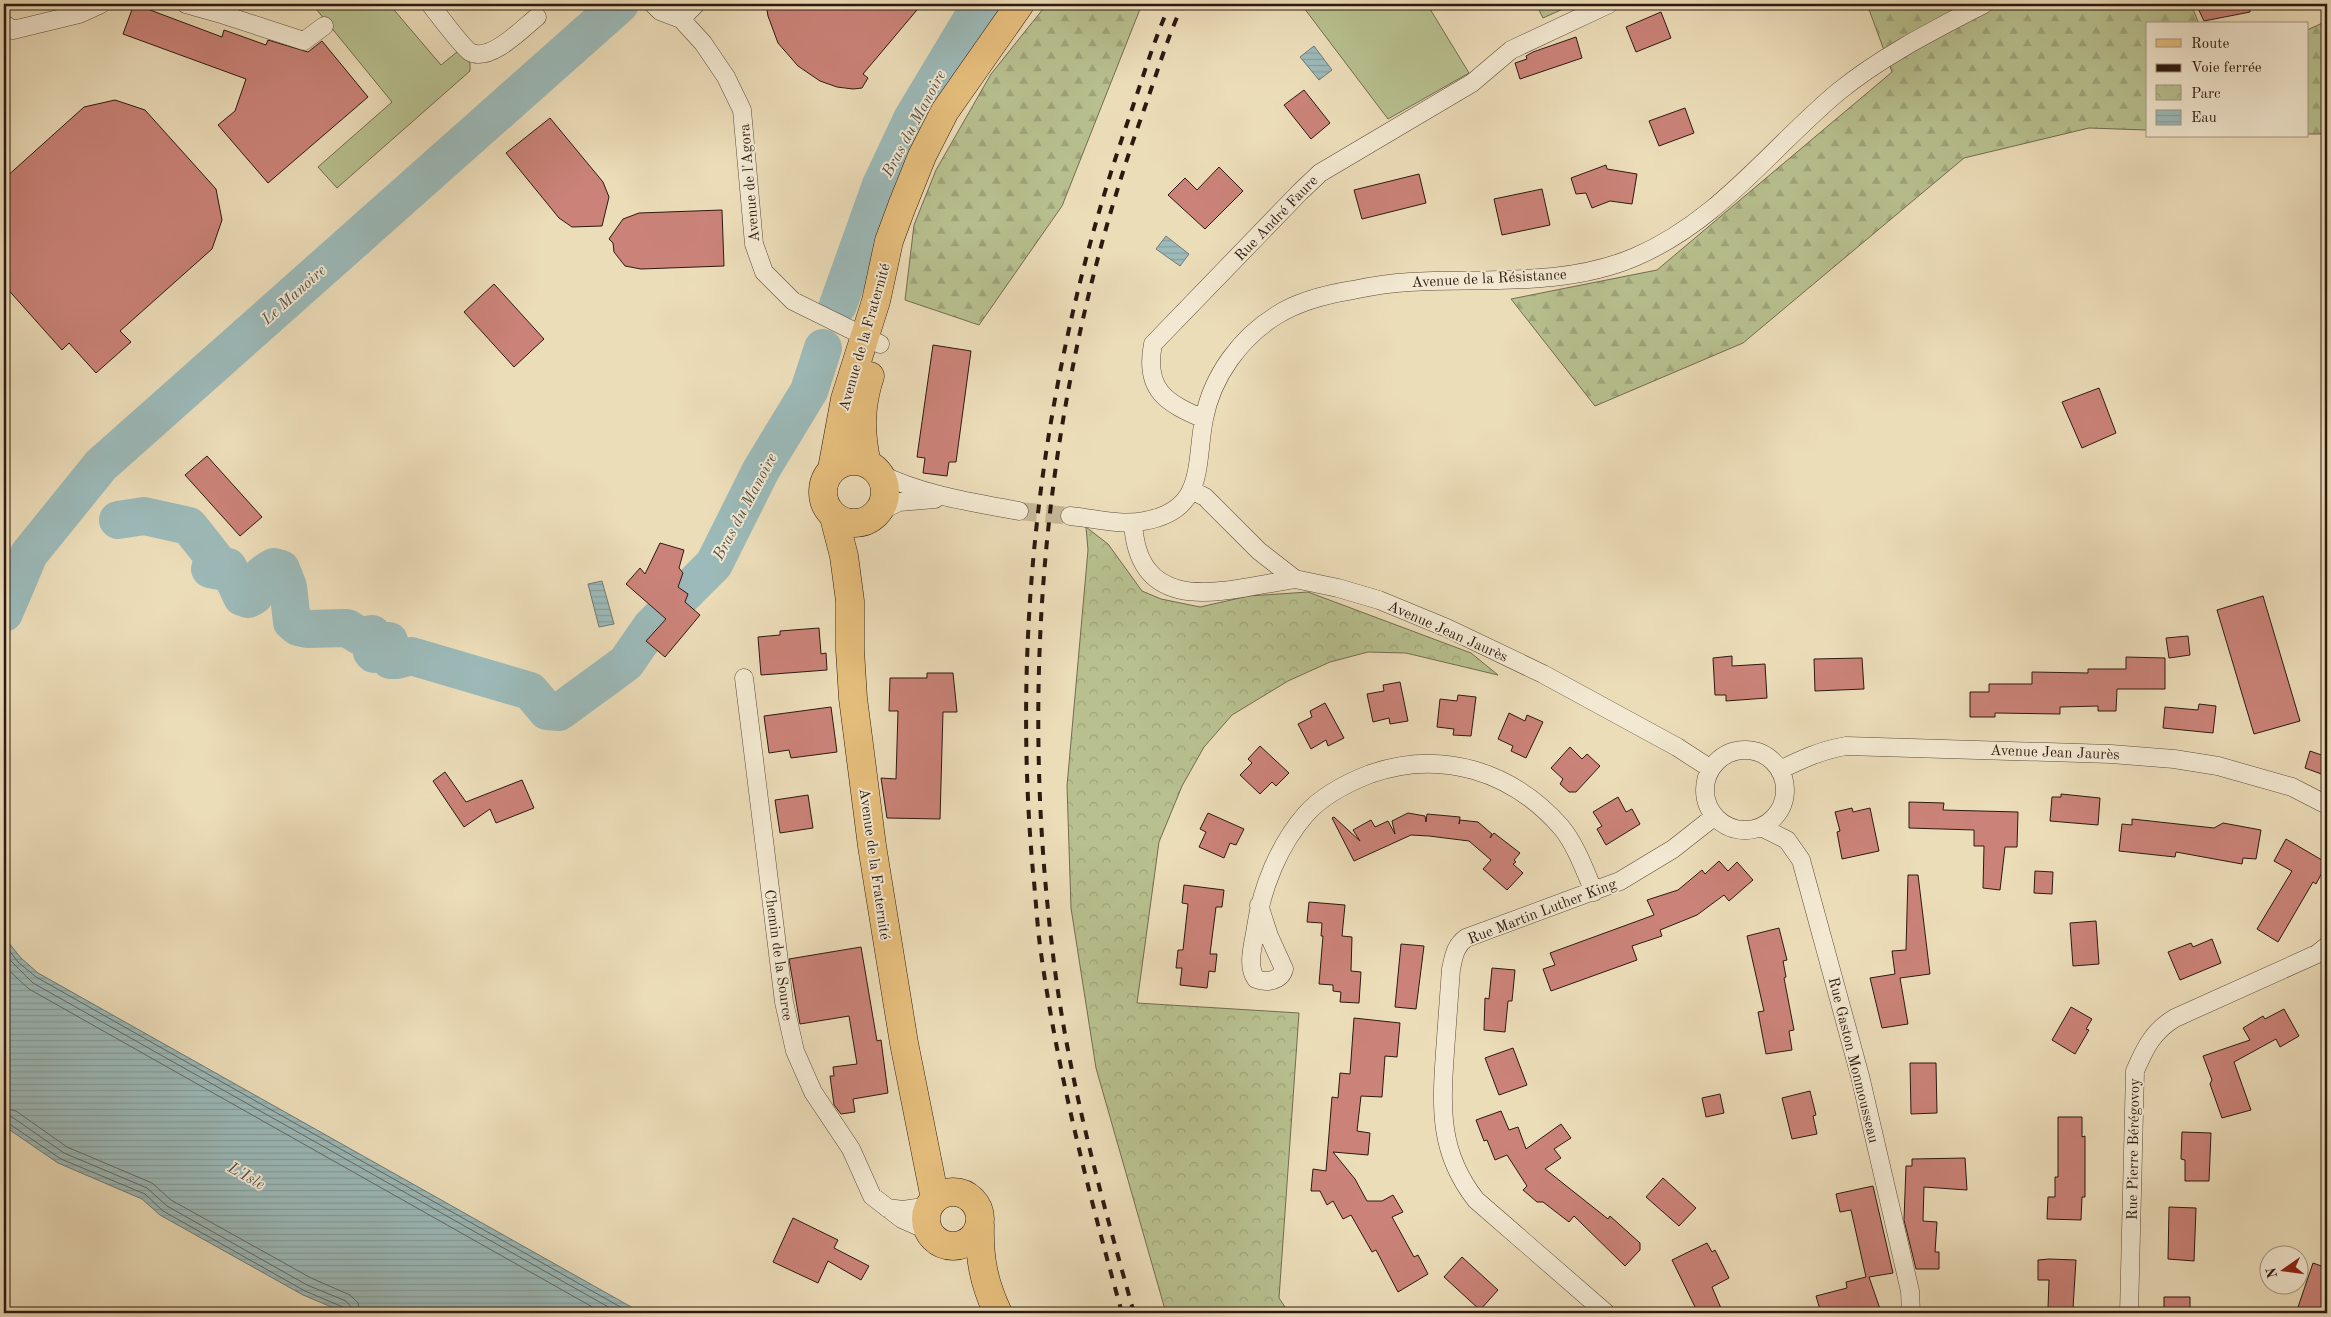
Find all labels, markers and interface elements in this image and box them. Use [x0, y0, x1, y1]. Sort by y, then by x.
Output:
legend [2146, 22, 2308, 138]
text: Route [2191, 37, 2229, 52]
text: Voie ferrée [2191, 61, 2262, 76]
water label: Bras du Manoire [880, 68, 950, 181]
text: Parc [2191, 87, 2221, 102]
text: Eau [2191, 111, 2217, 126]
street label: Avenue de l'Agora [738, 122, 763, 243]
street label: Rue André Faure [1233, 173, 1321, 265]
water label: Le Manoire [258, 262, 330, 329]
street label: Avenue de la Fraternité [837, 262, 894, 413]
street label: Avenue de la Résistance [1411, 268, 1567, 291]
water label: Bras du Manoire [711, 451, 781, 564]
street label: Avenue Jean Jaurès [1385, 599, 1510, 666]
street label: Avenue Jean Jaurès [1990, 744, 2120, 763]
street label: Avenue de la Fraternité [855, 788, 892, 941]
street label: Rue Martin Luther King [1466, 877, 1619, 948]
street label: Chemin de la Source [761, 889, 794, 1022]
street label: Rue Gaston Monmousseau [1825, 976, 1880, 1145]
street label: Rue Pierre Bérégovoy [2126, 1078, 2143, 1220]
water label: L'Isle [224, 1160, 267, 1194]
north arrow [2258, 1244, 2308, 1294]
text: N [2264, 1266, 2280, 1280]

